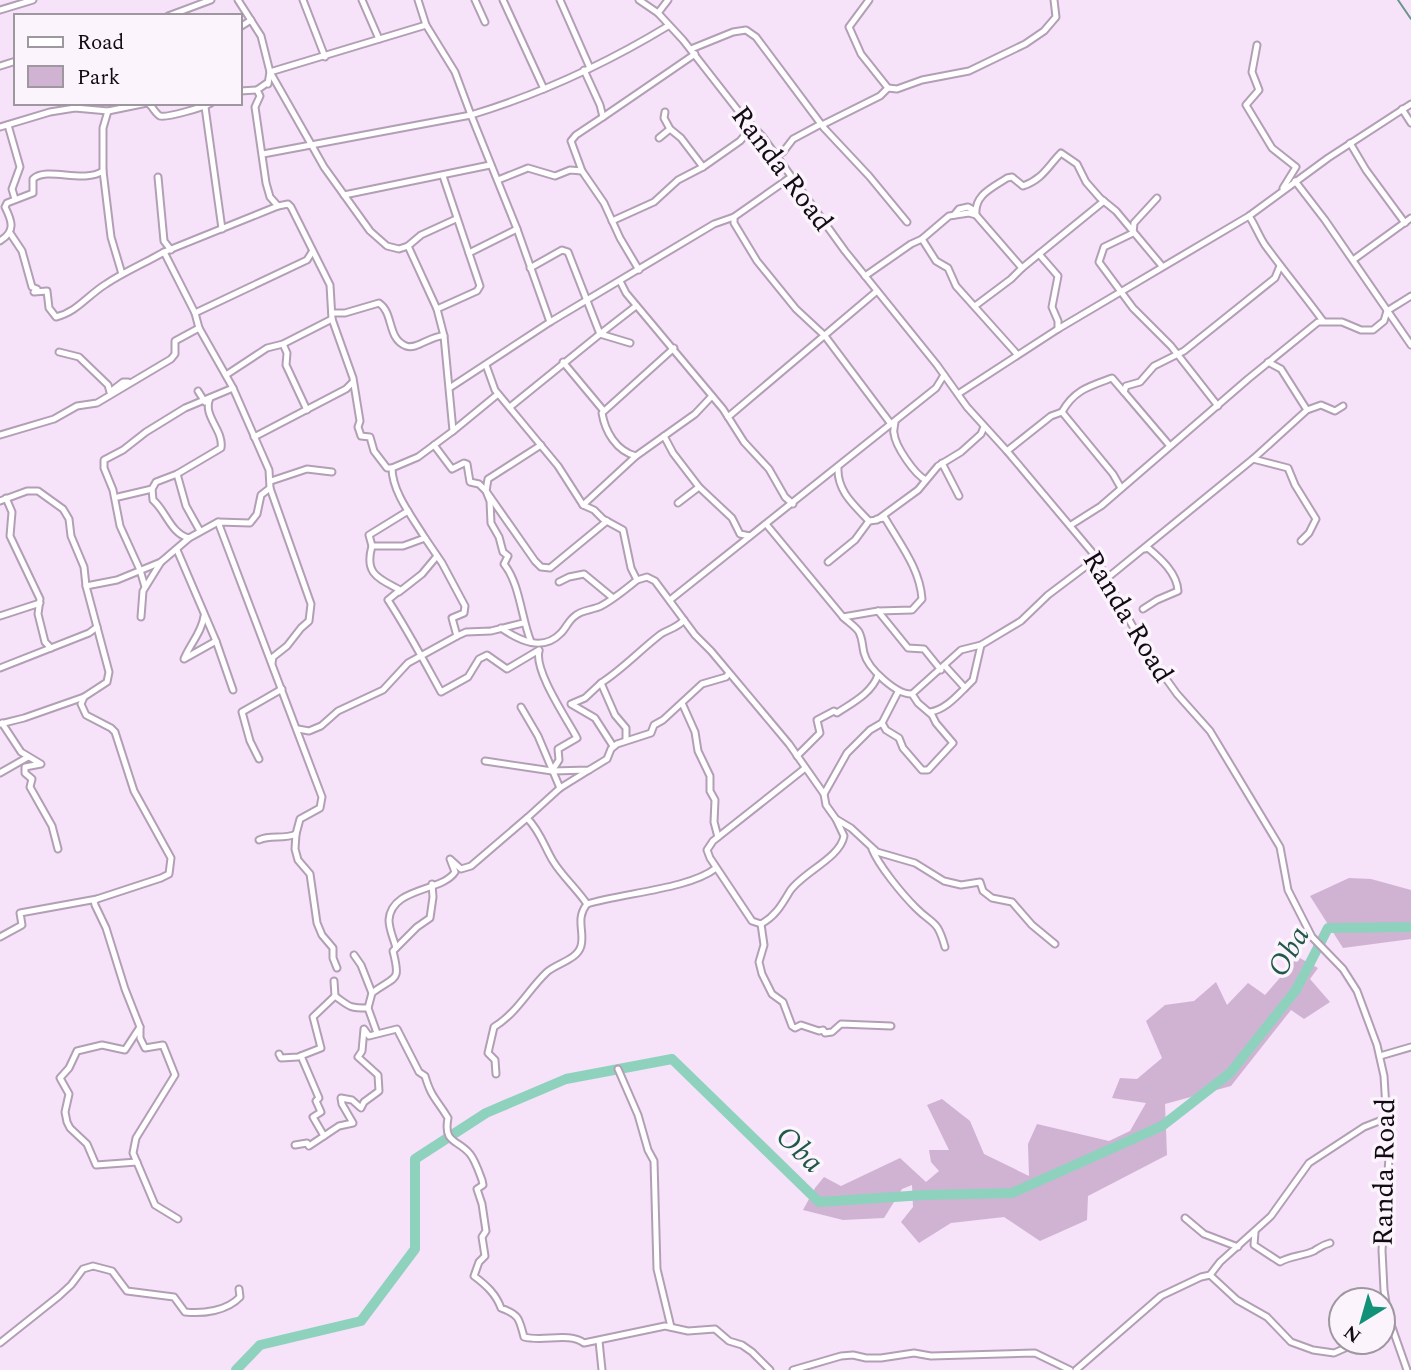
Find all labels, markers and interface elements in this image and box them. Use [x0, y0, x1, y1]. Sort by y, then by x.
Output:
legend [14, 14, 242, 105]
text: Road [77, 27, 124, 59]
text: Park [77, 62, 121, 94]
street label: Randa Road [720, 97, 844, 241]
street label: Randa Road [1071, 542, 1184, 691]
water label: Oba [1256, 917, 1322, 986]
street label: Randa Road [1362, 1098, 1407, 1247]
water label: Oba [764, 1115, 834, 1184]
north arrow [1327, 1286, 1397, 1356]
text: N [1338, 1317, 1368, 1350]

